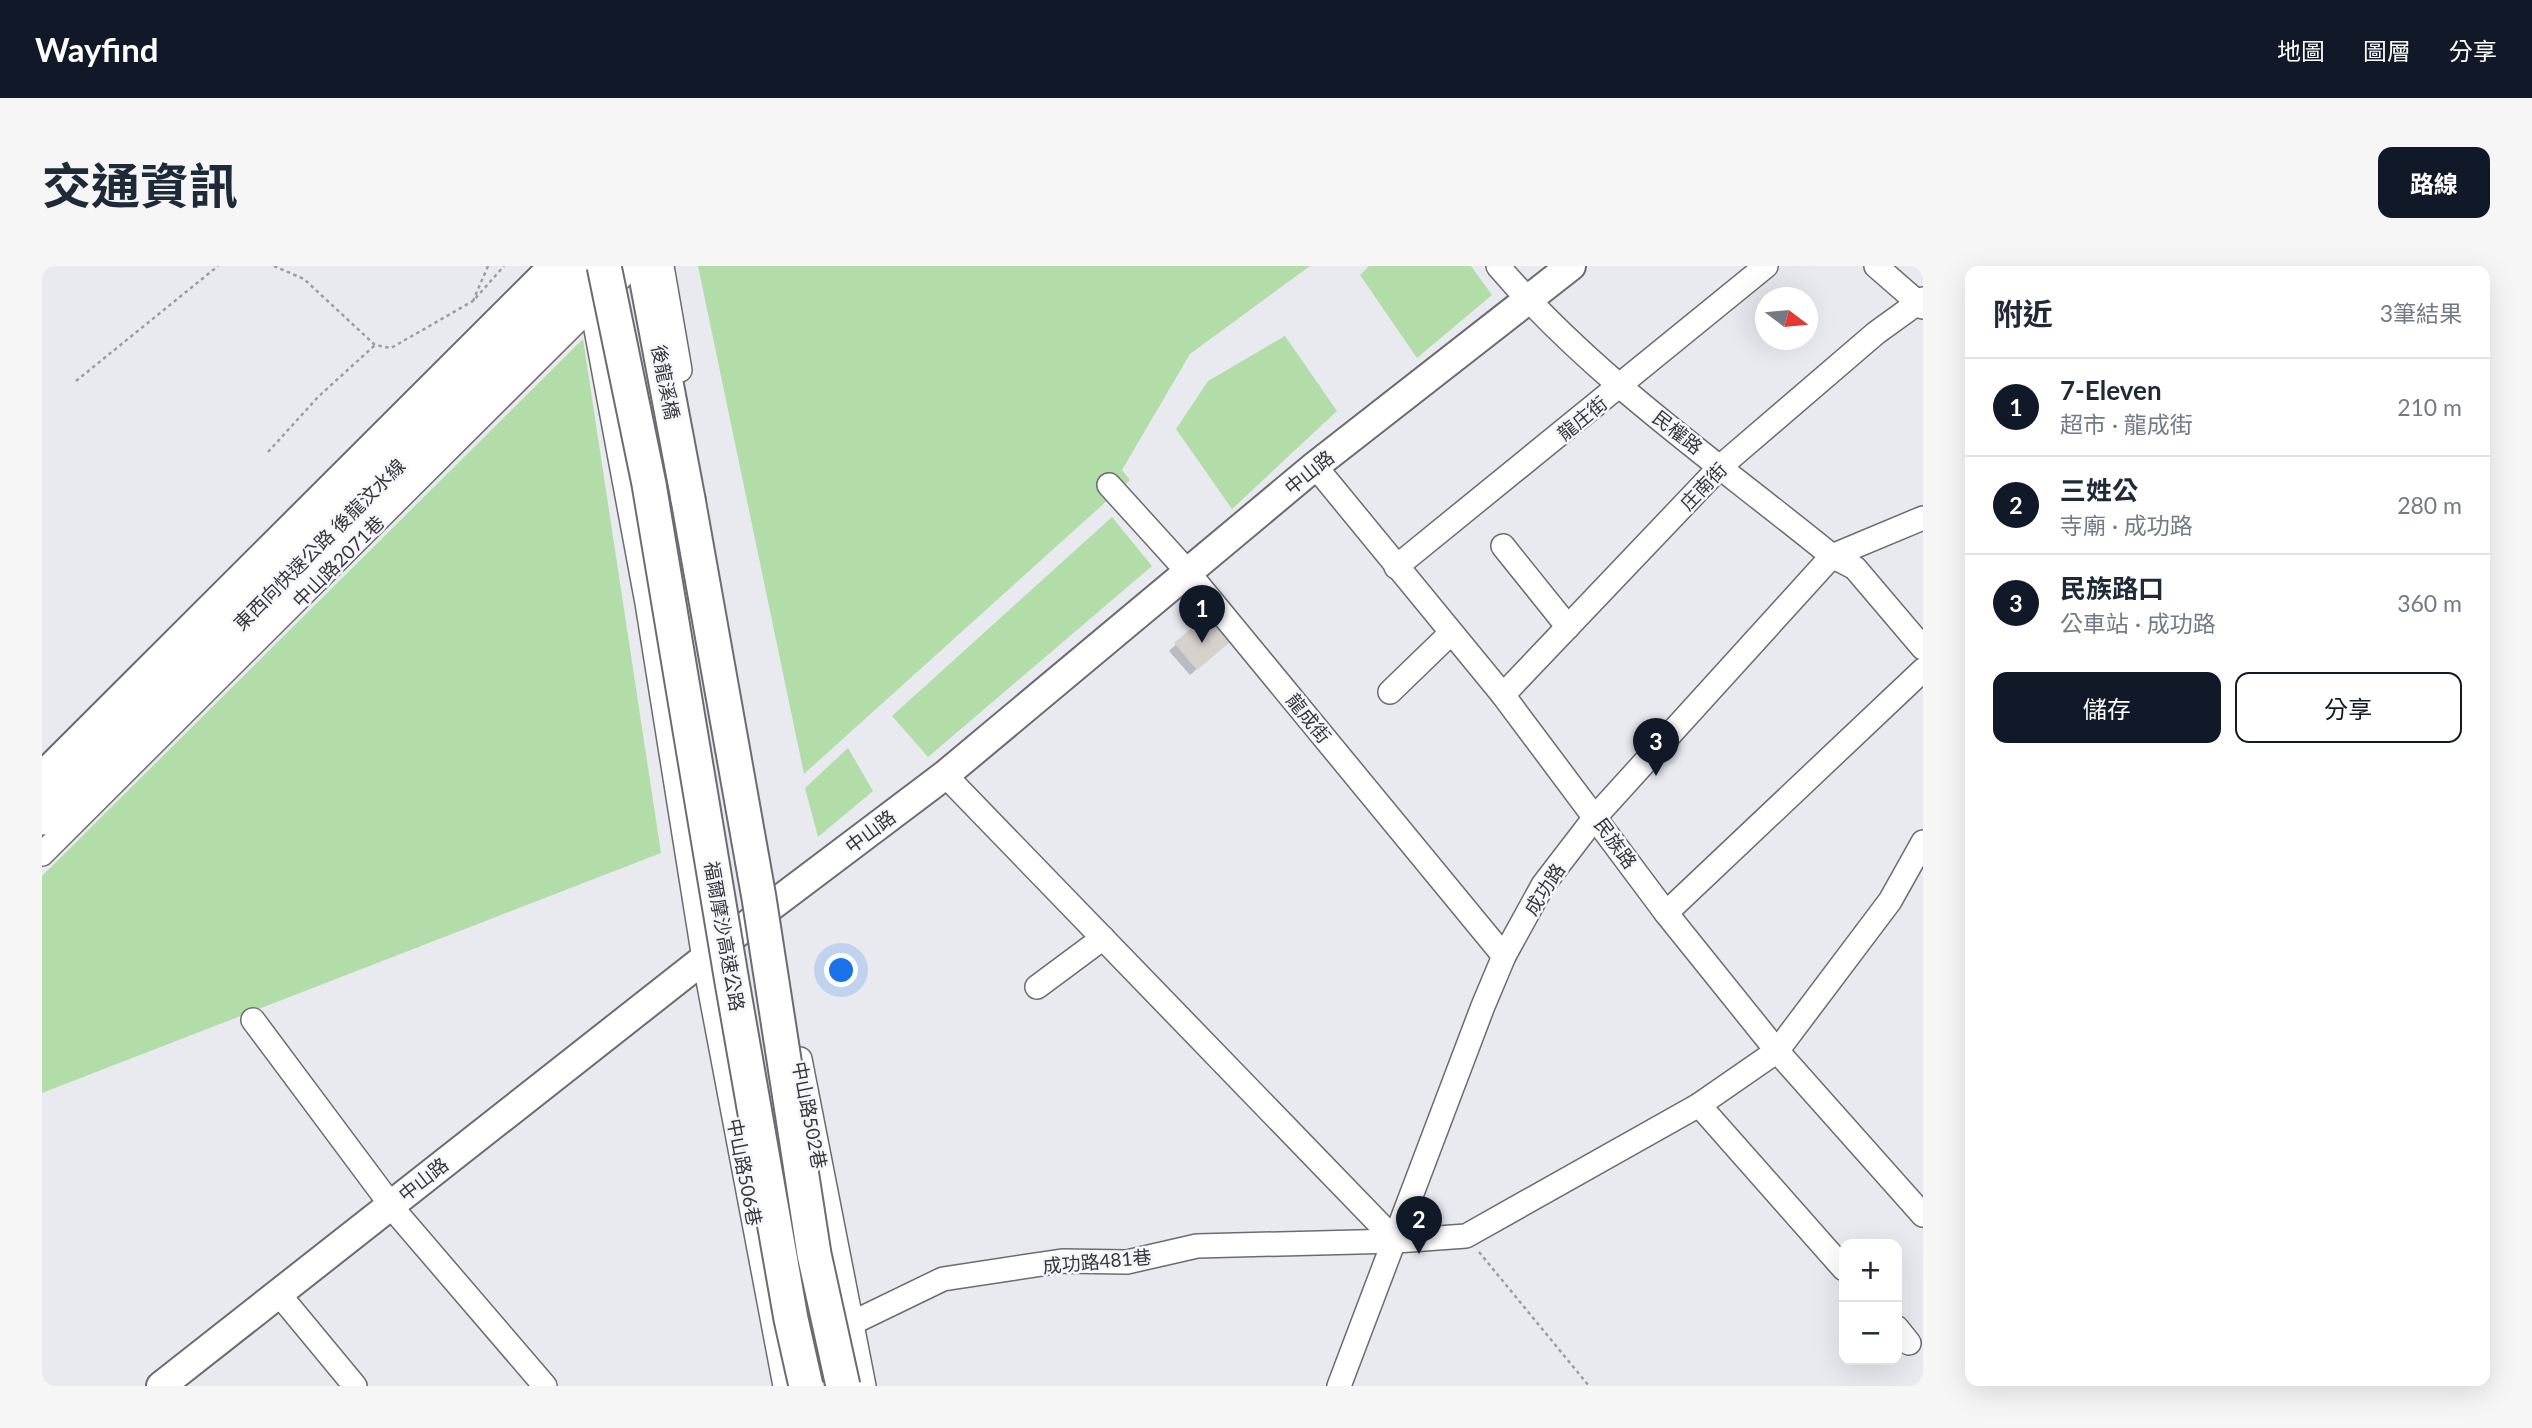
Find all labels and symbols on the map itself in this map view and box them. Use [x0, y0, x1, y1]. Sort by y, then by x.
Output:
north arrow [1755, 287, 1818, 350]
street label: 後龍溪橋 [647, 342, 685, 422]
street label: 龍庄街 [1553, 391, 1611, 445]
street label: 民權路 [1648, 405, 1708, 459]
street label: 中山路 [1280, 445, 1338, 499]
street label: 東西向快速公路 後龍汶水線 [229, 454, 409, 634]
street label: 庄南街 [1675, 458, 1731, 514]
street label: 中山路2071巷 [287, 510, 389, 612]
pin: 1 [1179, 585, 1225, 643]
street label: 龍成街 [1282, 689, 1336, 747]
pin: 3 [1633, 718, 1679, 776]
street label: 中山路 [840, 805, 900, 857]
street label: 民族路 [1590, 813, 1642, 873]
street label: 福爾摩沙高速公路 [700, 859, 750, 1013]
street label: 成功路 [1519, 859, 1569, 919]
your location [824, 953, 858, 987]
street label: 中山路502巷 [788, 1059, 832, 1171]
street label: 中山路506巷 [723, 1116, 767, 1228]
street label: 中山路 [393, 1152, 453, 1206]
pin: 2 [1396, 1196, 1442, 1254]
street label: 成功路481巷 [1042, 1245, 1152, 1277]

